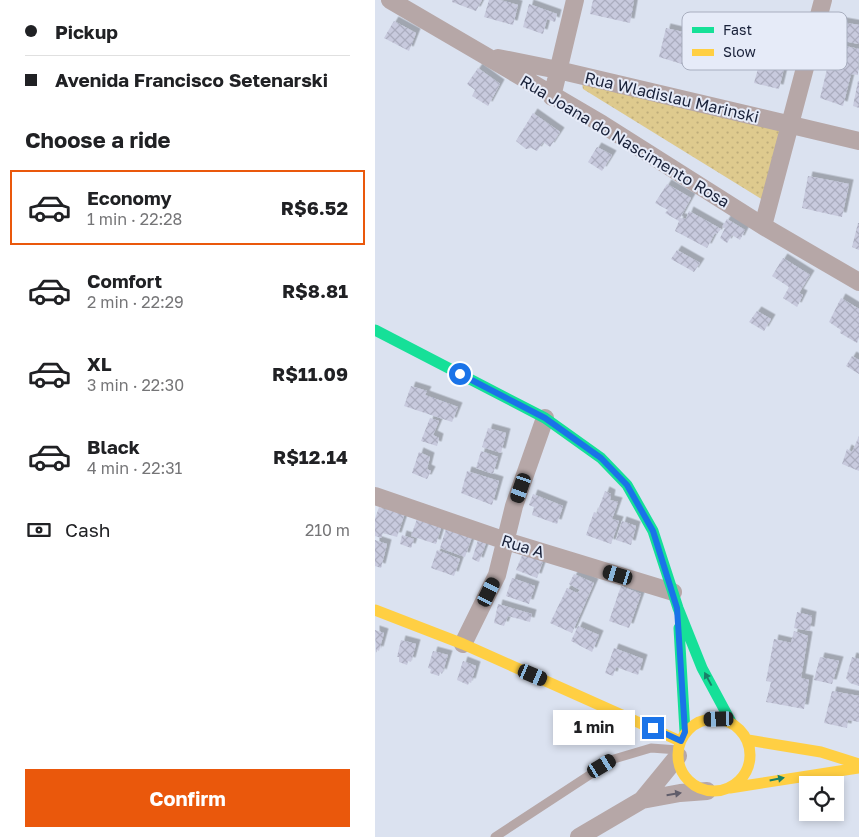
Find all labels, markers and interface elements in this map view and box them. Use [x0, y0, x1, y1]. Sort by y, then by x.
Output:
legend [682, 12, 847, 70]
text: Pickup [55, 20, 118, 43]
text: Fast [723, 21, 752, 38]
text: Slow [723, 43, 756, 60]
street label: Rua Wladislau Marinski [583, 67, 761, 127]
text: Avenida Francisco Setenarski [55, 68, 328, 91]
street label: Rua Joana do Nascimento Rosa [517, 70, 733, 212]
text: Choose a ride [25, 126, 171, 153]
icon: car [27, 185, 72, 230]
text: Economy [87, 186, 172, 209]
text: R$6.52 [281, 196, 348, 219]
text: 1 min · 22:28 [87, 209, 182, 229]
icon: car [27, 268, 72, 313]
text: Comfort [87, 269, 162, 292]
text: R$8.81 [282, 279, 348, 302]
text: 2 min · 22:29 [87, 292, 184, 312]
icon: car [27, 351, 72, 396]
text: XL [87, 352, 112, 375]
text: R$11.09 [272, 362, 348, 385]
route start [449, 363, 471, 385]
text: 3 min · 22:30 [87, 375, 184, 395]
icon: car [27, 434, 72, 479]
text: Black [87, 435, 140, 458]
text: R$12.14 [273, 445, 348, 468]
text: 4 min · 22:31 [87, 458, 182, 478]
car [509, 471, 532, 505]
icon: cash [25, 516, 53, 544]
text: Cash [65, 518, 110, 541]
text: 210 m [305, 520, 350, 540]
street label: Rua A [499, 530, 547, 562]
car [601, 563, 634, 587]
car [475, 575, 502, 609]
car [516, 662, 549, 688]
one-way arrow [704, 672, 712, 687]
callout: 1 min [553, 710, 635, 746]
car [703, 711, 734, 727]
text: 1 min [574, 717, 614, 737]
route end [642, 717, 664, 739]
car [585, 752, 618, 780]
button: Confirm [25, 769, 350, 827]
one-way arrow [770, 775, 786, 783]
map controls [799, 776, 844, 821]
button: locate [799, 776, 844, 821]
one-way arrow [666, 790, 682, 798]

